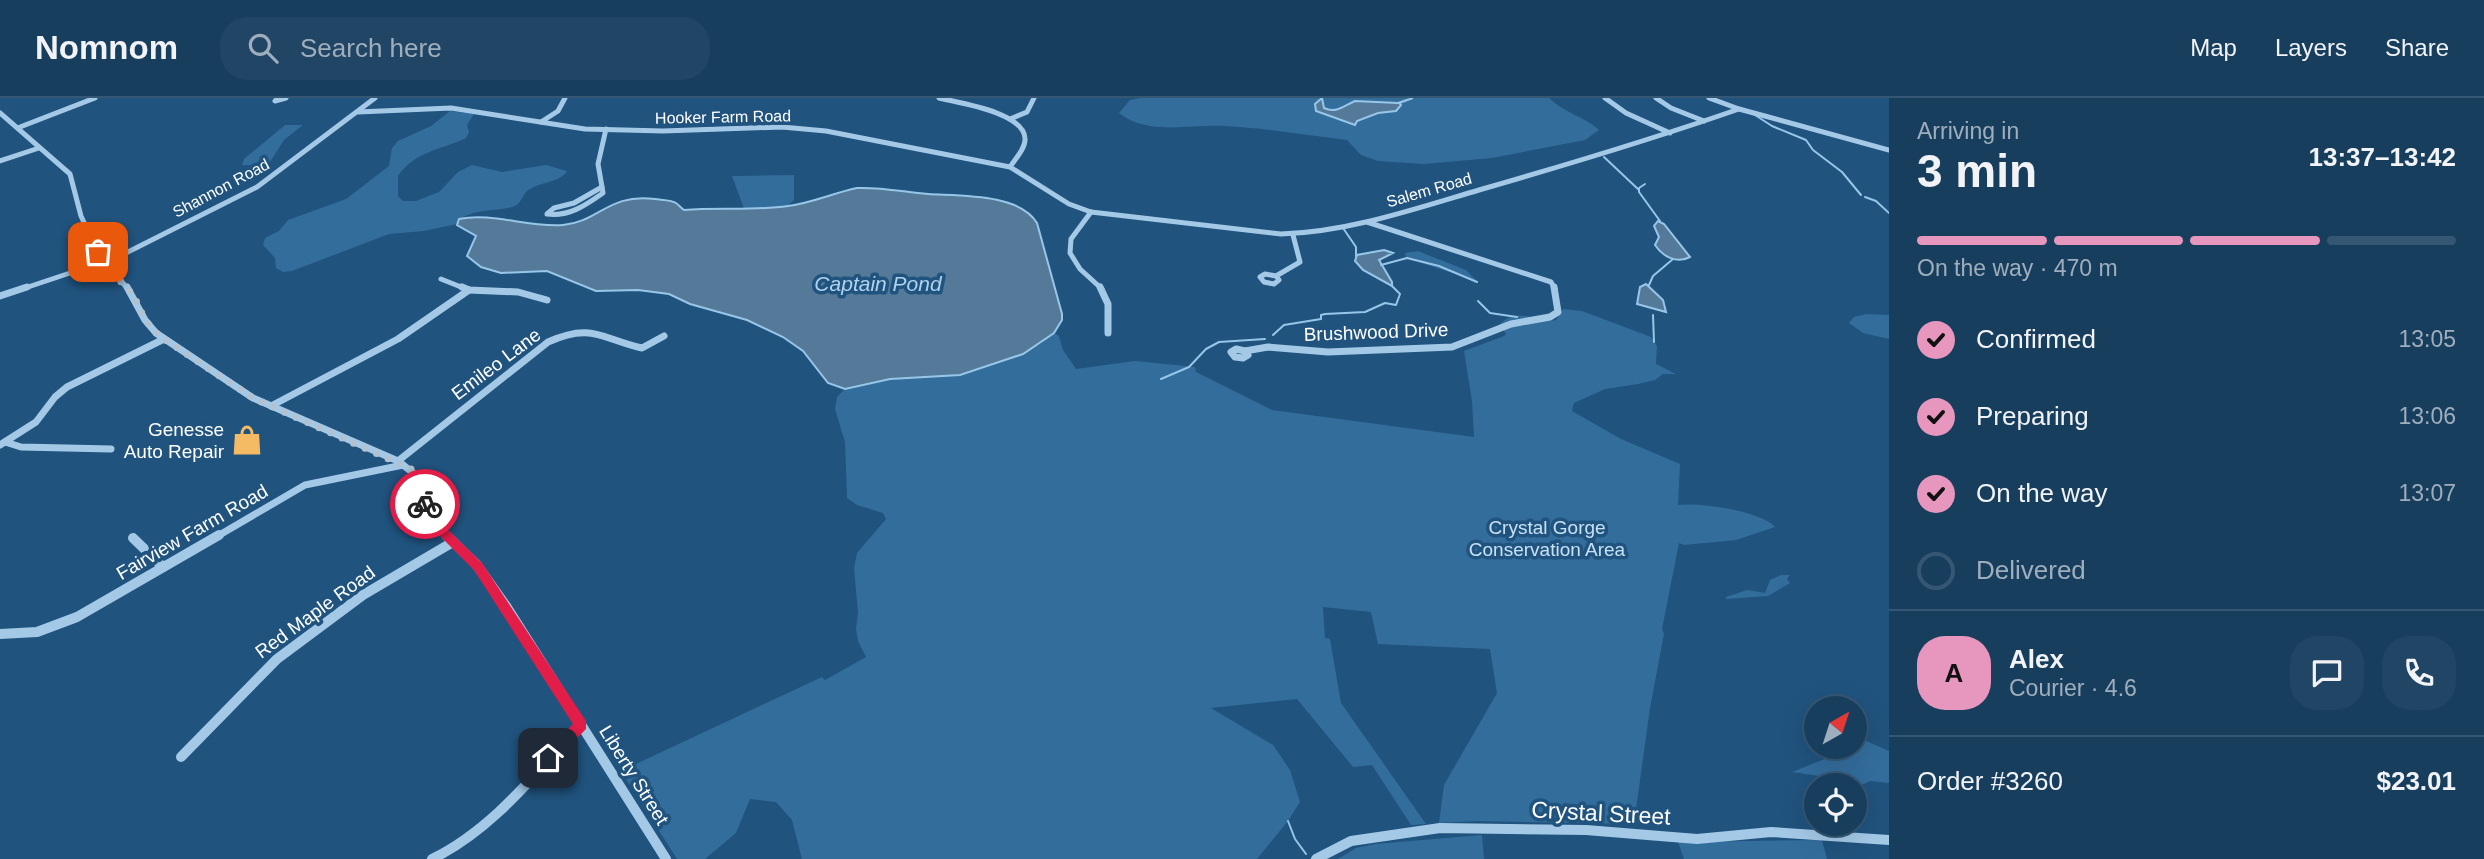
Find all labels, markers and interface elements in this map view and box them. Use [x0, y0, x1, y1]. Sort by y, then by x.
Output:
search box [220, 17, 710, 80]
text: Nomnom [35, 29, 178, 66]
icon: search [244, 29, 282, 67]
text: Search here [300, 33, 442, 63]
text: Map [2190, 34, 2237, 61]
text: Layers [2275, 34, 2347, 61]
text: Share [2385, 34, 2449, 61]
street label: Hooker Farm Road [655, 107, 791, 127]
text: Arriving in [1917, 118, 2019, 144]
text: 13:37–13:42 [2309, 142, 2456, 172]
text: 3 min [1917, 145, 2037, 197]
street label: Shannon Road [170, 155, 272, 221]
street label: Salem Road [1384, 170, 1474, 210]
pin [68, 222, 128, 282]
icon: bag [79, 233, 117, 271]
text: On the way · 470 m [1917, 255, 2118, 281]
water label: Captain Pond [814, 272, 943, 295]
street label: Brushwood Drive [1303, 319, 1449, 345]
icon: check [1917, 321, 1955, 359]
street label: Emileo Lane [448, 324, 544, 404]
text: Confirmed [1976, 324, 2096, 354]
text: 13:05 [2398, 326, 2456, 352]
icon: check [1917, 398, 1955, 436]
text: Preparing [1976, 401, 2089, 431]
text: 13:06 [2398, 403, 2456, 429]
place label: Genesse Auto Repair [124, 419, 225, 462]
shop icon: Genesse Auto Repair [230, 423, 264, 457]
courier [390, 469, 460, 539]
icon: check [1917, 475, 1955, 513]
text: On the way [1976, 478, 2108, 508]
street label: Fairview Farm Road [113, 480, 271, 584]
text: 13:07 [2398, 480, 2456, 506]
icon: bike [406, 485, 444, 523]
park label: Crystal Gorge Conservation Area [1469, 517, 1626, 560]
text: Delivered [1976, 555, 2086, 585]
street label: Red Maple Road [251, 562, 379, 662]
button: chat [2290, 636, 2364, 710]
button: phone [2382, 636, 2456, 710]
text: Alex [2009, 644, 2064, 674]
text: A [1945, 658, 1963, 688]
text: Courier · 4.6 [2009, 675, 2137, 701]
north arrow [1804, 696, 1867, 760]
map controls [1804, 696, 1867, 836]
street label: Liberty Street [595, 722, 673, 829]
pin [518, 728, 578, 788]
icon: home [529, 739, 567, 777]
text: Order #3260 [1917, 766, 2063, 796]
text: $23.01 [2376, 766, 2456, 796]
button: locate [1804, 773, 1867, 836]
street label: Crystal Street [1531, 796, 1672, 830]

